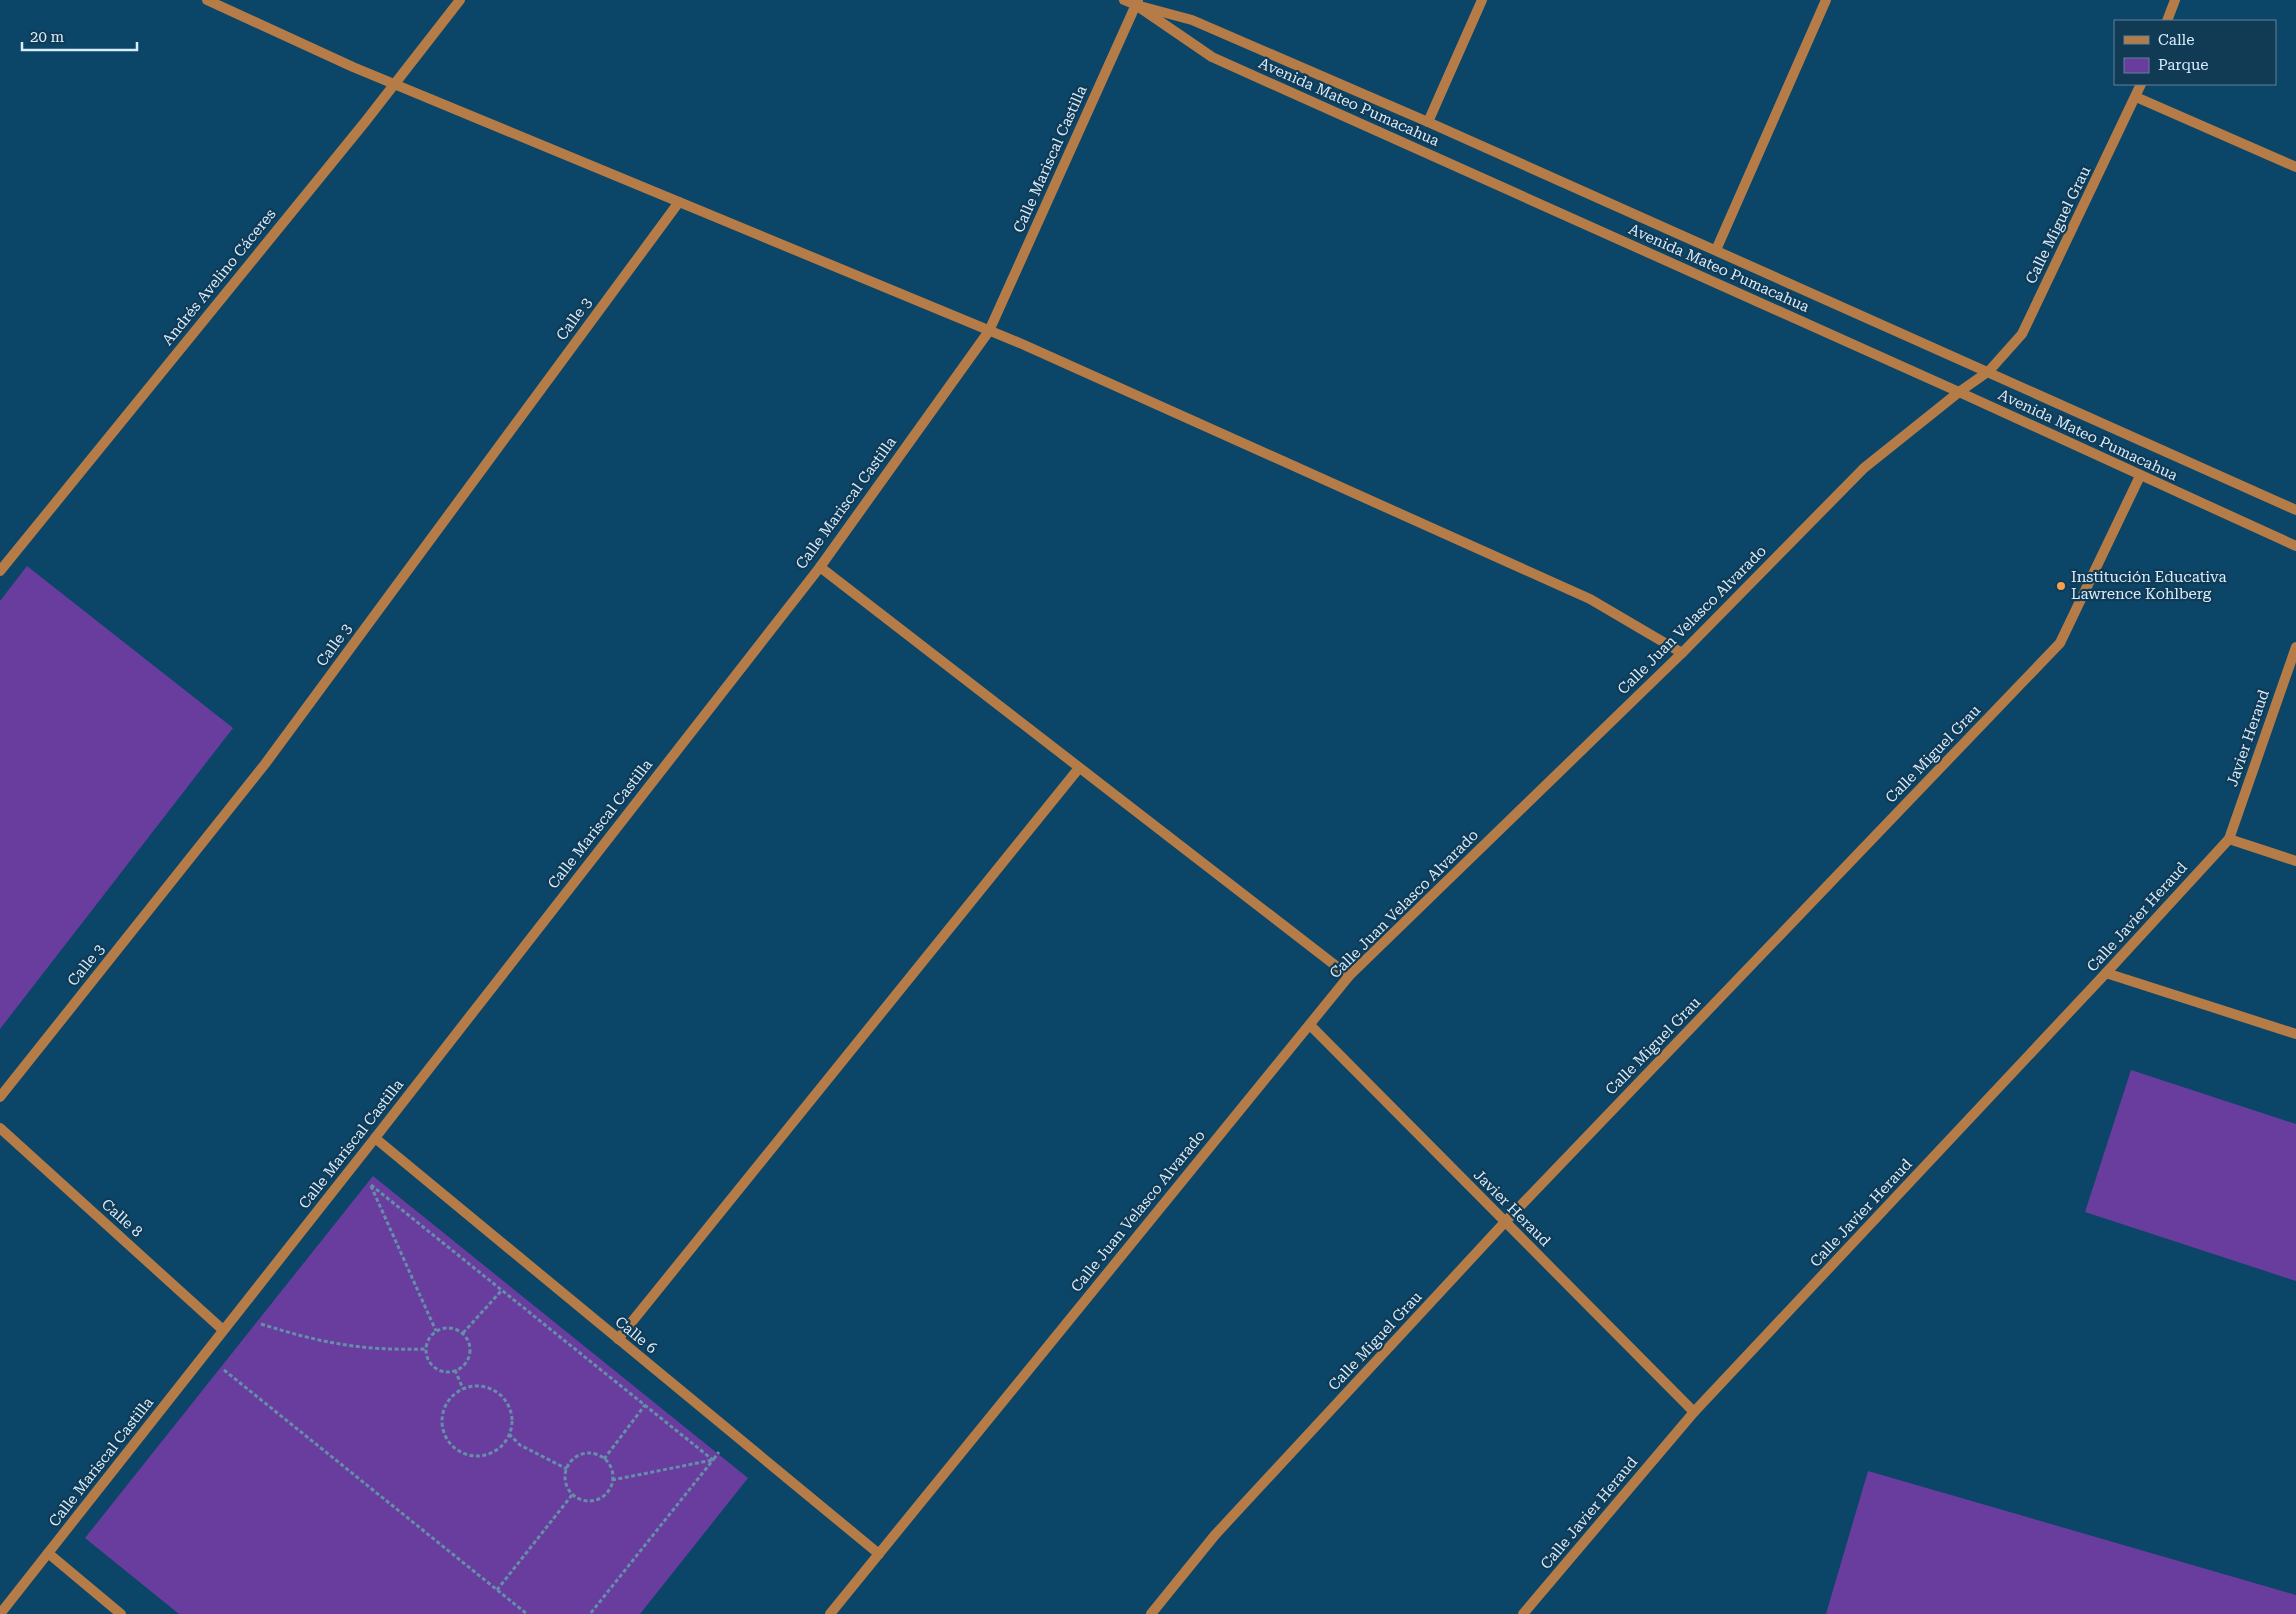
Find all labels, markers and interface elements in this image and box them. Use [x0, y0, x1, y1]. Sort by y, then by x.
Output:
scale bar [22, 20, 138, 52]
legend [2114, 20, 2276, 85]
text: 20 m [30, 28, 65, 46]
text: Calle [2158, 31, 2194, 49]
street label: Avenida Mateo Pumacahua [1256, 54, 1442, 150]
text: Parque [2158, 56, 2209, 74]
street label: Calle Mariscal Castilla [1009, 83, 1091, 235]
street label: Calle Miguel Grau [2022, 163, 2095, 287]
street label: Andrés Avelino Cáceres [158, 205, 280, 349]
street label: Avenida Mateo Pumacahua [1626, 220, 1812, 316]
street label: Calle 3 [552, 294, 596, 344]
street label: Avenida Mateo Pumacahua [1995, 385, 2181, 485]
street label: Calle Mariscal Castilla [792, 433, 900, 573]
street label: Calle Juan Velasco Alvarado [1614, 542, 1770, 698]
place label: Institución Educativa Lawrence Kohlberg [2071, 568, 2227, 603]
marker: Institución Educativa Lawrence Kohlberg [2055, 580, 2067, 592]
street label: Calle 3 [312, 620, 356, 670]
street label: Javier Heraud [2223, 687, 2273, 789]
street label: Calle Miguel Grau [1882, 701, 1985, 807]
street label: Calle Mariscal Castilla [544, 756, 656, 892]
street label: Calle Juan Velasco Alvarado [1326, 826, 1482, 982]
street label: Calle Javier Heraud [2083, 858, 2191, 976]
street label: Calle 3 [64, 940, 108, 990]
street label: Calle Miguel Grau [1602, 993, 1705, 1099]
street label: Calle Mariscal Castilla [295, 1076, 407, 1212]
street label: Calle Juan Velasco Alvarado [1067, 1126, 1209, 1296]
street label: Calle Javier Heraud [1806, 1155, 1916, 1271]
street label: Javier Heraud [1470, 1166, 1554, 1250]
street label: Calle 8 [98, 1195, 146, 1241]
street label: Calle Miguel Grau [1324, 1287, 1426, 1394]
street label: Calle 6 [611, 1313, 661, 1357]
street label: Calle Mariscal Castilla [45, 1394, 157, 1530]
street label: Calle Javier Heraud [1537, 1453, 1642, 1573]

